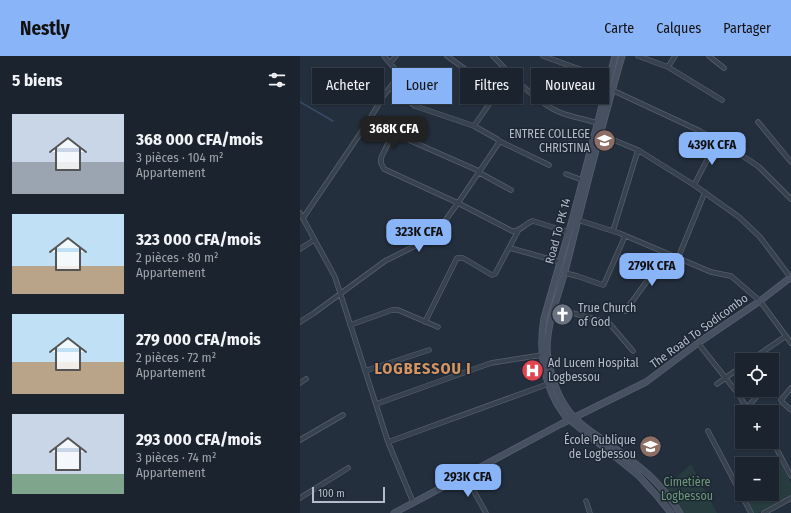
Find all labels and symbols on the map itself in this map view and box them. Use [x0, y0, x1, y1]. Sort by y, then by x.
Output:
pin: 368K CFA [353, 116, 435, 150]
place label: ENTREE COLLEGE CHRISTINA [509, 127, 591, 155]
school or university icon: ENTREE COLLEGE CHRISTINA [592, 128, 618, 154]
pin: 439K CFA [671, 132, 753, 166]
street label: Road To PK 14 [542, 196, 574, 265]
pin: 323K CFA [378, 219, 460, 253]
pin: 279K CFA [611, 253, 693, 287]
street label: The Road To Sodicombo [647, 291, 751, 371]
place label: True Church of God [578, 301, 636, 329]
church icon: True Church of God [550, 302, 576, 328]
place label: Ad Lucem Hospital Logbessou [548, 356, 639, 384]
hospital icon: Ad Lucem Hospital Logbessou [519, 357, 545, 383]
district label: LOGBESSOU I [374, 359, 472, 378]
place label: École Publique de Logbessou [564, 432, 636, 461]
school or university icon: École Publique de Logbessou [638, 434, 664, 460]
pin: 293K CFA [427, 464, 509, 498]
park label: Cimetière Logbessou [661, 475, 713, 503]
scale bar [312, 485, 385, 504]

